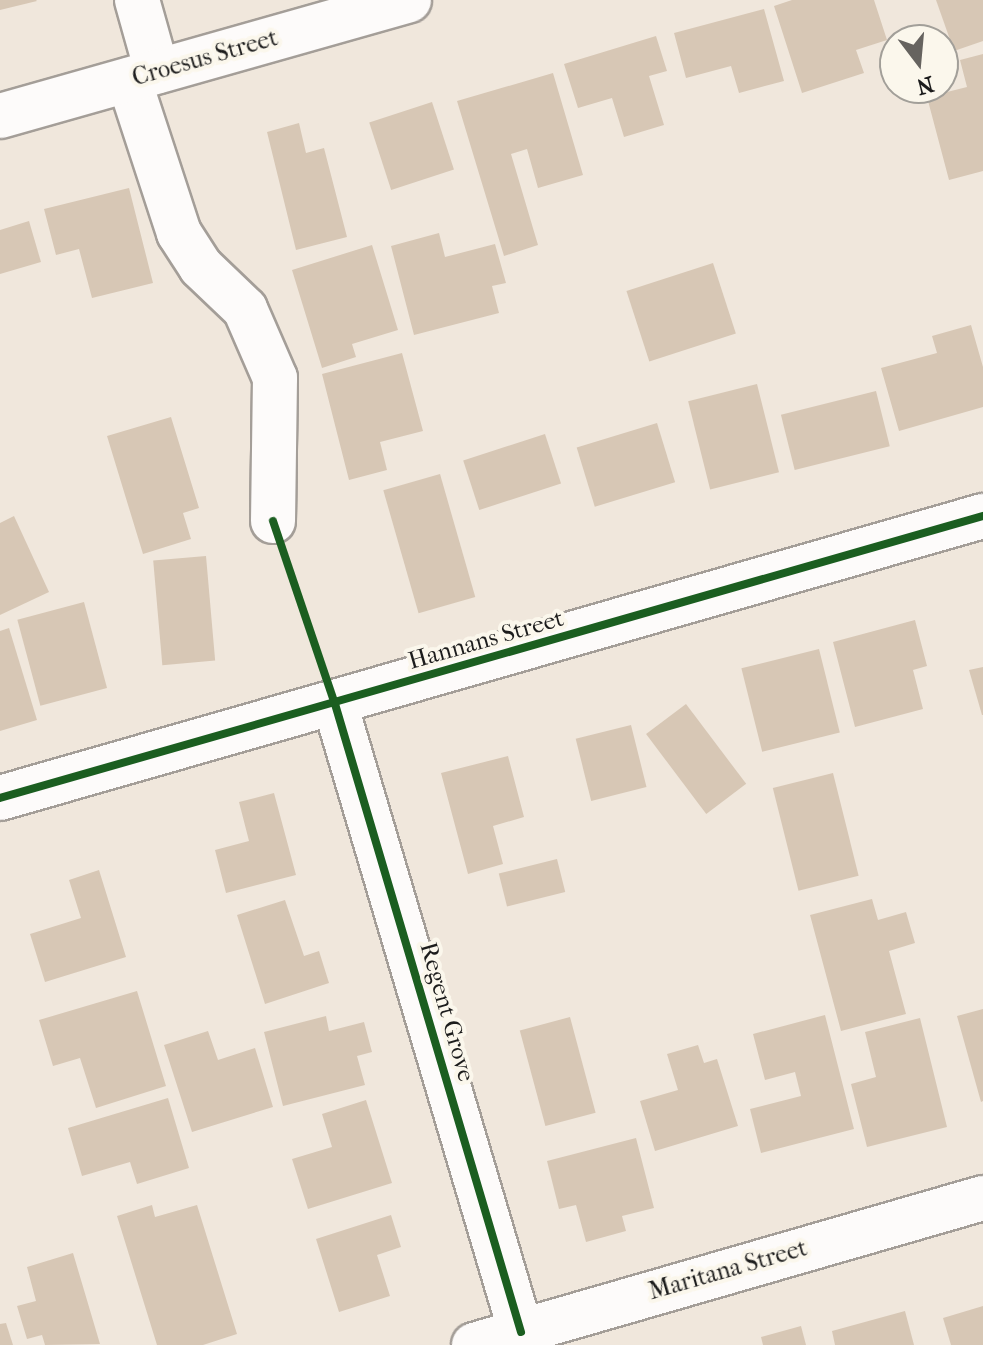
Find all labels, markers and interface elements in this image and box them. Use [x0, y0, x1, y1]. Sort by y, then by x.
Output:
street label: Croesus Street [129, 23, 281, 93]
north arrow [879, 24, 959, 104]
text: N [913, 70, 937, 100]
street label: Hannans Street [405, 604, 567, 676]
street label: Regent Grove [413, 939, 481, 1085]
street label: Maritana Street [646, 1234, 810, 1306]

